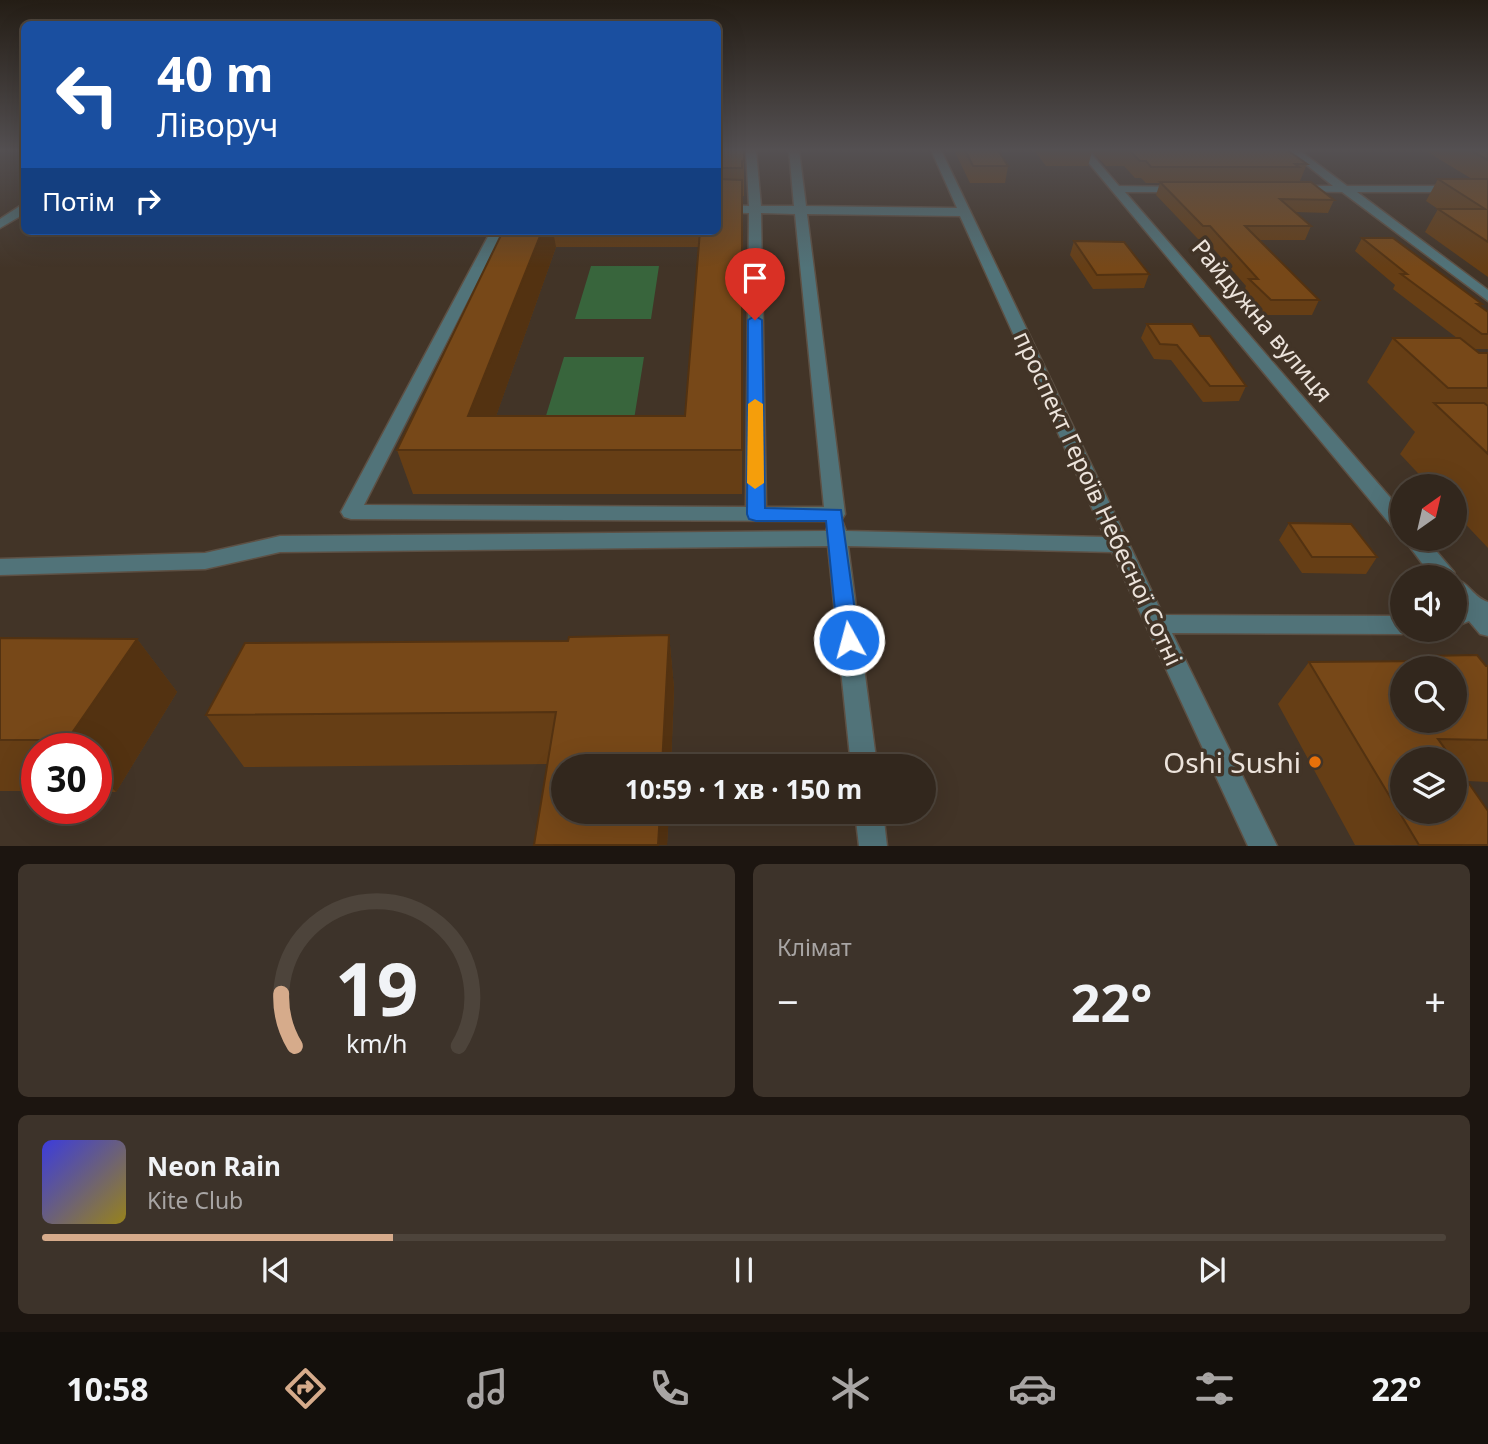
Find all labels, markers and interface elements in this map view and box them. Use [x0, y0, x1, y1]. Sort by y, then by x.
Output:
text: 40 m [157, 40, 274, 106]
icon: left [42, 49, 133, 140]
text: Ліворуч [157, 103, 278, 146]
icon: right [129, 182, 167, 220]
text: Потім [42, 183, 115, 219]
street label: Райдужна вулиця [1185, 232, 1341, 408]
pin [725, 248, 785, 320]
icon: arrive [736, 259, 774, 297]
street label: проспект Героїв Небесної Сотні [1007, 325, 1191, 671]
north arrow [1390, 474, 1466, 551]
map controls [1390, 474, 1467, 824]
button: sound [1390, 565, 1467, 642]
position arrow [812, 603, 886, 677]
button: search [1390, 656, 1467, 733]
speed limit sign: 30 [21, 733, 112, 824]
place label: Oshi Sushi [1163, 743, 1301, 781]
button: layers [1390, 747, 1467, 824]
marker: Oshi Sushi [1307, 754, 1323, 770]
text: 10:59 · 1 хв · 150 m [625, 771, 862, 807]
text: Клімат [777, 931, 852, 963]
text: 19 [335, 939, 418, 1038]
text: 22° [1071, 966, 1152, 1037]
text: − [777, 975, 799, 1027]
text: + [1424, 975, 1446, 1027]
text: km/h [346, 1026, 407, 1060]
text: Neon Rain [147, 1148, 281, 1184]
text: Kite Club [147, 1184, 243, 1216]
icon: previous [257, 1251, 295, 1289]
icon: pause [725, 1251, 763, 1289]
icon: next [1193, 1251, 1231, 1289]
icon: directions [281, 1364, 330, 1413]
icon: music [463, 1364, 512, 1413]
icon: phone [645, 1364, 694, 1413]
icon: climate [826, 1364, 875, 1413]
icon: car [1008, 1364, 1057, 1413]
icon: filters [1190, 1364, 1239, 1413]
text: 10:58 [66, 1367, 149, 1410]
text: 22° [1371, 1367, 1422, 1410]

